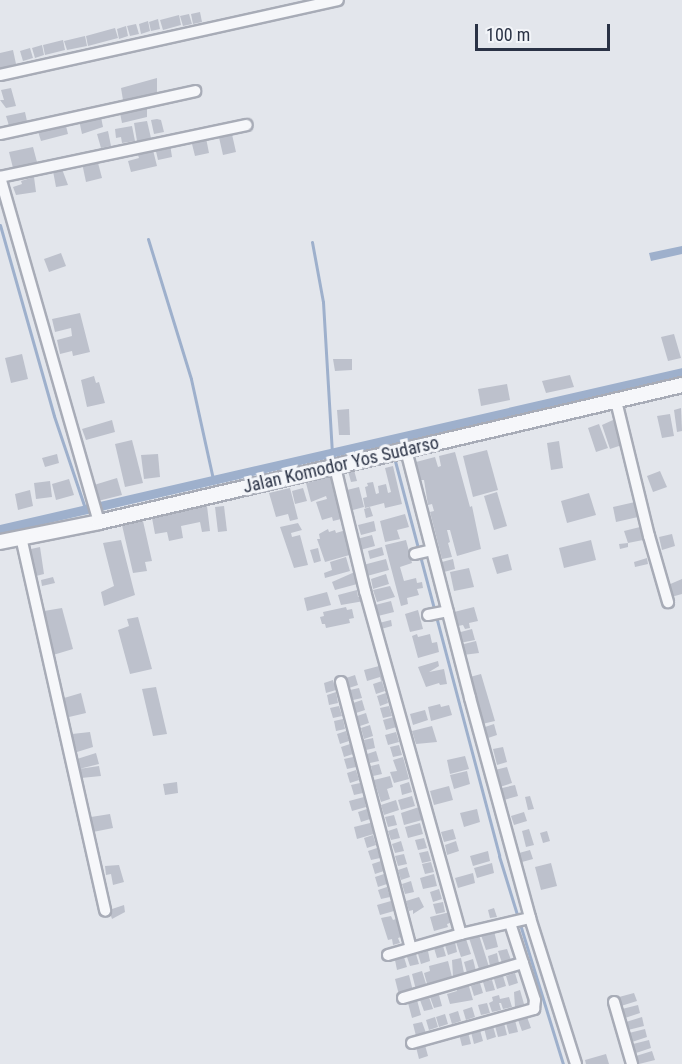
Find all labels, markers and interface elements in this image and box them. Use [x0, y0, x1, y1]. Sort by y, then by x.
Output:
scale bar [478, 12, 613, 50]
text: 100 m [486, 24, 530, 45]
street label: Jalan Komodor Yos Sudarso [241, 432, 441, 498]

